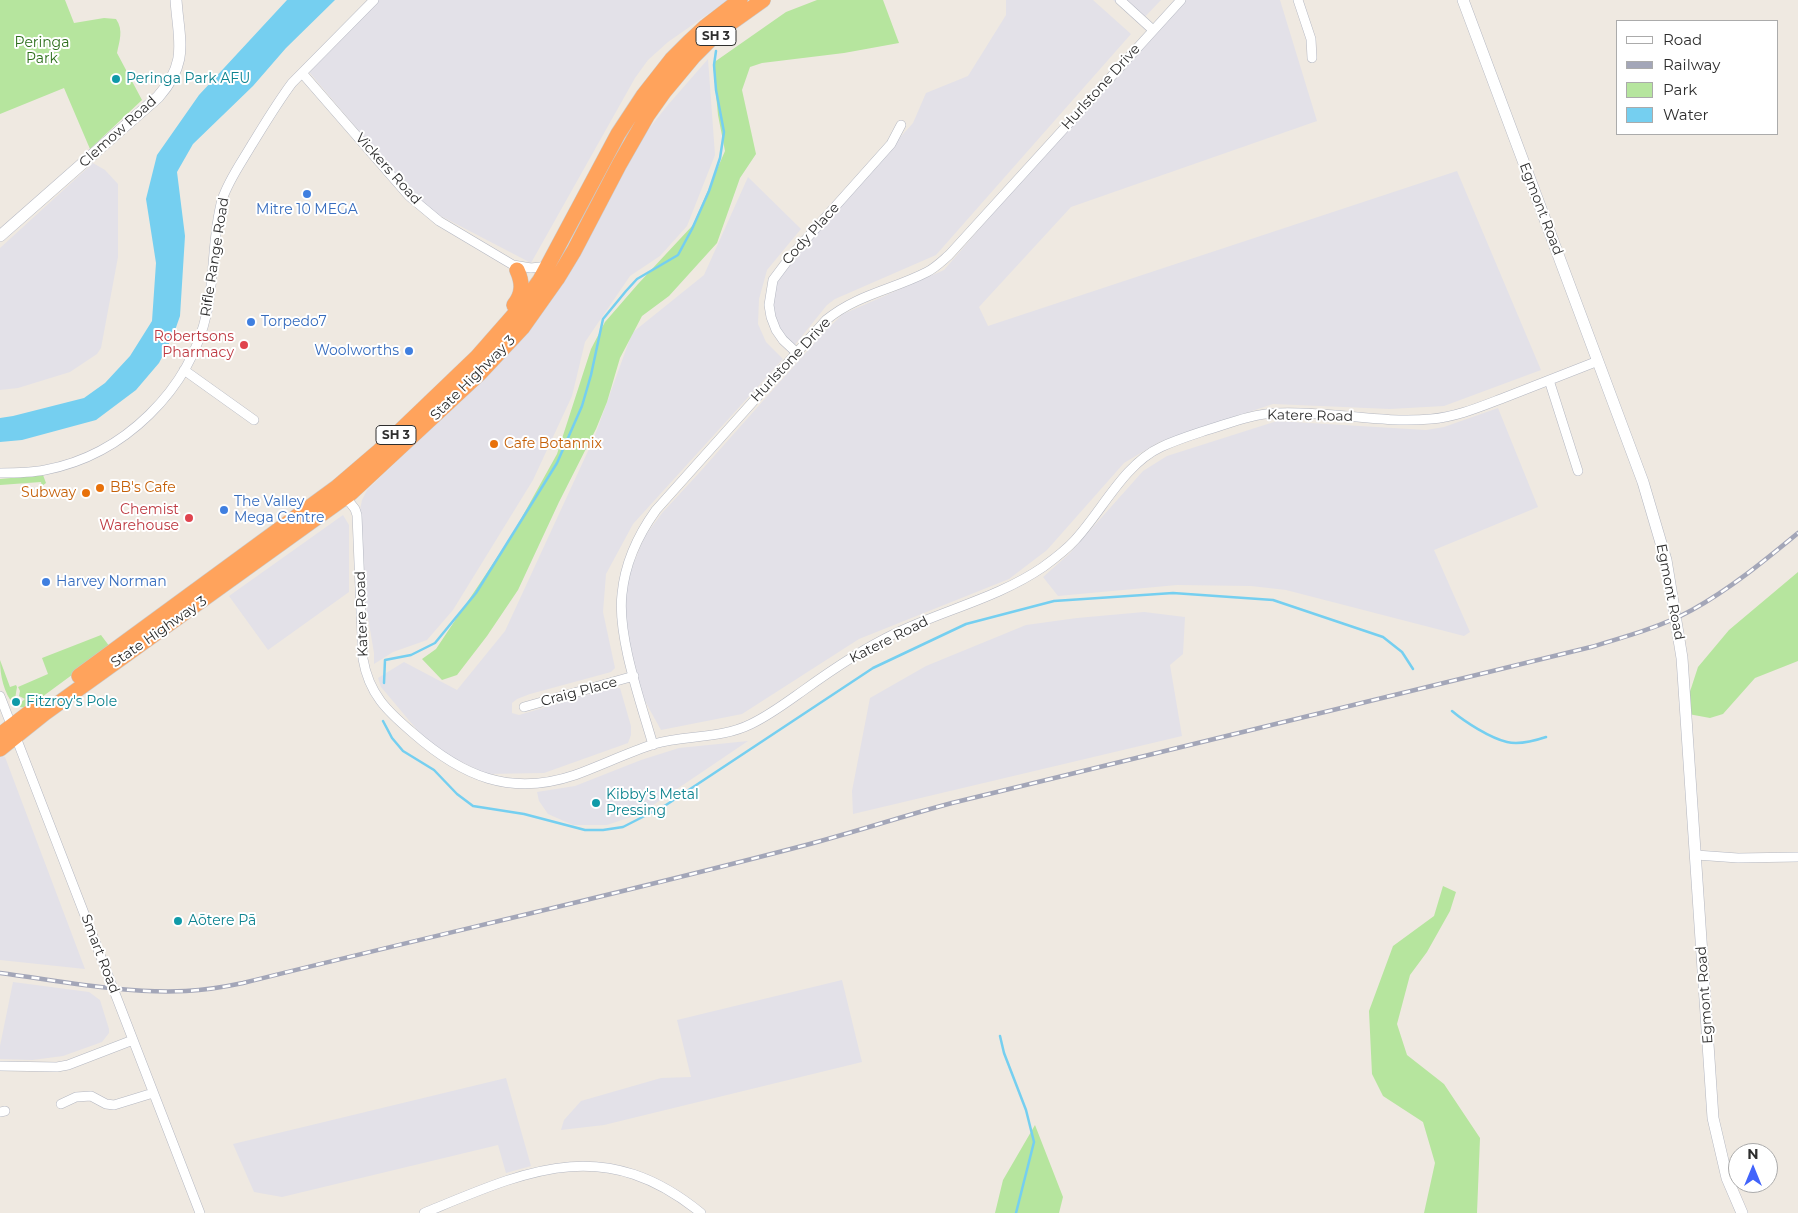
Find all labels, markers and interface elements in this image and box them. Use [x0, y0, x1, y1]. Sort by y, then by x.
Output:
legend [1616, 20, 1778, 135]
road number: SH 3 [696, 27, 736, 46]
text: Road [1663, 30, 1702, 49]
park label: Peringa Park [15, 35, 69, 68]
street label: Hurlstone Drive [1058, 41, 1144, 133]
text: Railway [1663, 55, 1720, 74]
place label: Peringa Park AFU [126, 71, 250, 87]
marker: Peringa Park AFU [110, 73, 122, 85]
text: Park [1663, 80, 1697, 99]
street label: Clemow Road [76, 93, 160, 171]
text: Water [1663, 105, 1709, 124]
street label: Vickers Road [352, 130, 424, 208]
street label: Egmont Road [1516, 160, 1566, 258]
marker: Mitre 10 MEGA [301, 188, 313, 200]
street label: Rifle Range Road [197, 196, 233, 318]
street label: Cody Place [779, 200, 843, 268]
place label: Mitre 10 MEGA [256, 202, 358, 218]
place label: Torpedo7 [261, 314, 327, 330]
street label: Hurlstone Drive [748, 314, 834, 406]
marker: Torpedo7 [245, 316, 257, 328]
place label: Robertsons Pharmacy [154, 329, 234, 362]
street label: State Highway 3 [427, 332, 519, 424]
marker: Robertsons Pharmacy [238, 339, 250, 351]
place label: Woolworths [314, 343, 399, 359]
marker: Woolworths [403, 345, 415, 357]
street label: Katere Road [1267, 407, 1353, 425]
road number: SH 3 [376, 426, 416, 444]
place label: Cafe Botannix [504, 436, 602, 452]
marker: Cafe Botannix [488, 438, 500, 450]
place label: BB's Cafe [110, 480, 176, 496]
marker: BB's Cafe [94, 482, 106, 494]
place label: Subway [21, 485, 76, 501]
marker: Subway [80, 487, 92, 499]
place label: The Valley Mega Centre [234, 494, 324, 526]
place label: Chemist Warehouse [99, 502, 179, 534]
marker: The Valley Mega Centre [218, 504, 230, 516]
marker: Chemist Warehouse [183, 512, 195, 524]
street label: Egmont Road [1652, 542, 1688, 642]
street label: Katere Road [352, 571, 372, 657]
place label: Harvey Norman [56, 574, 167, 590]
marker: Harvey Norman [40, 576, 52, 588]
street label: State Highway 3 [108, 593, 210, 671]
street label: Katere Road [847, 613, 931, 667]
street label: Craig Place [539, 674, 619, 710]
place label: Fitzroy's Pole [26, 694, 117, 710]
marker: Fitzroy's Pole [10, 696, 22, 708]
place label: Kibby's Metal Pressing [606, 787, 699, 820]
marker: Kibby's Metal Pressing [590, 797, 602, 809]
street label: Smart Road [77, 912, 123, 996]
place label: Aōtere Pā [188, 913, 256, 929]
marker: Aōtere Pā [172, 915, 184, 927]
street label: Egmont Road [1693, 946, 1717, 1044]
north arrow [1728, 1143, 1778, 1193]
text: N [1747, 1145, 1759, 1163]

